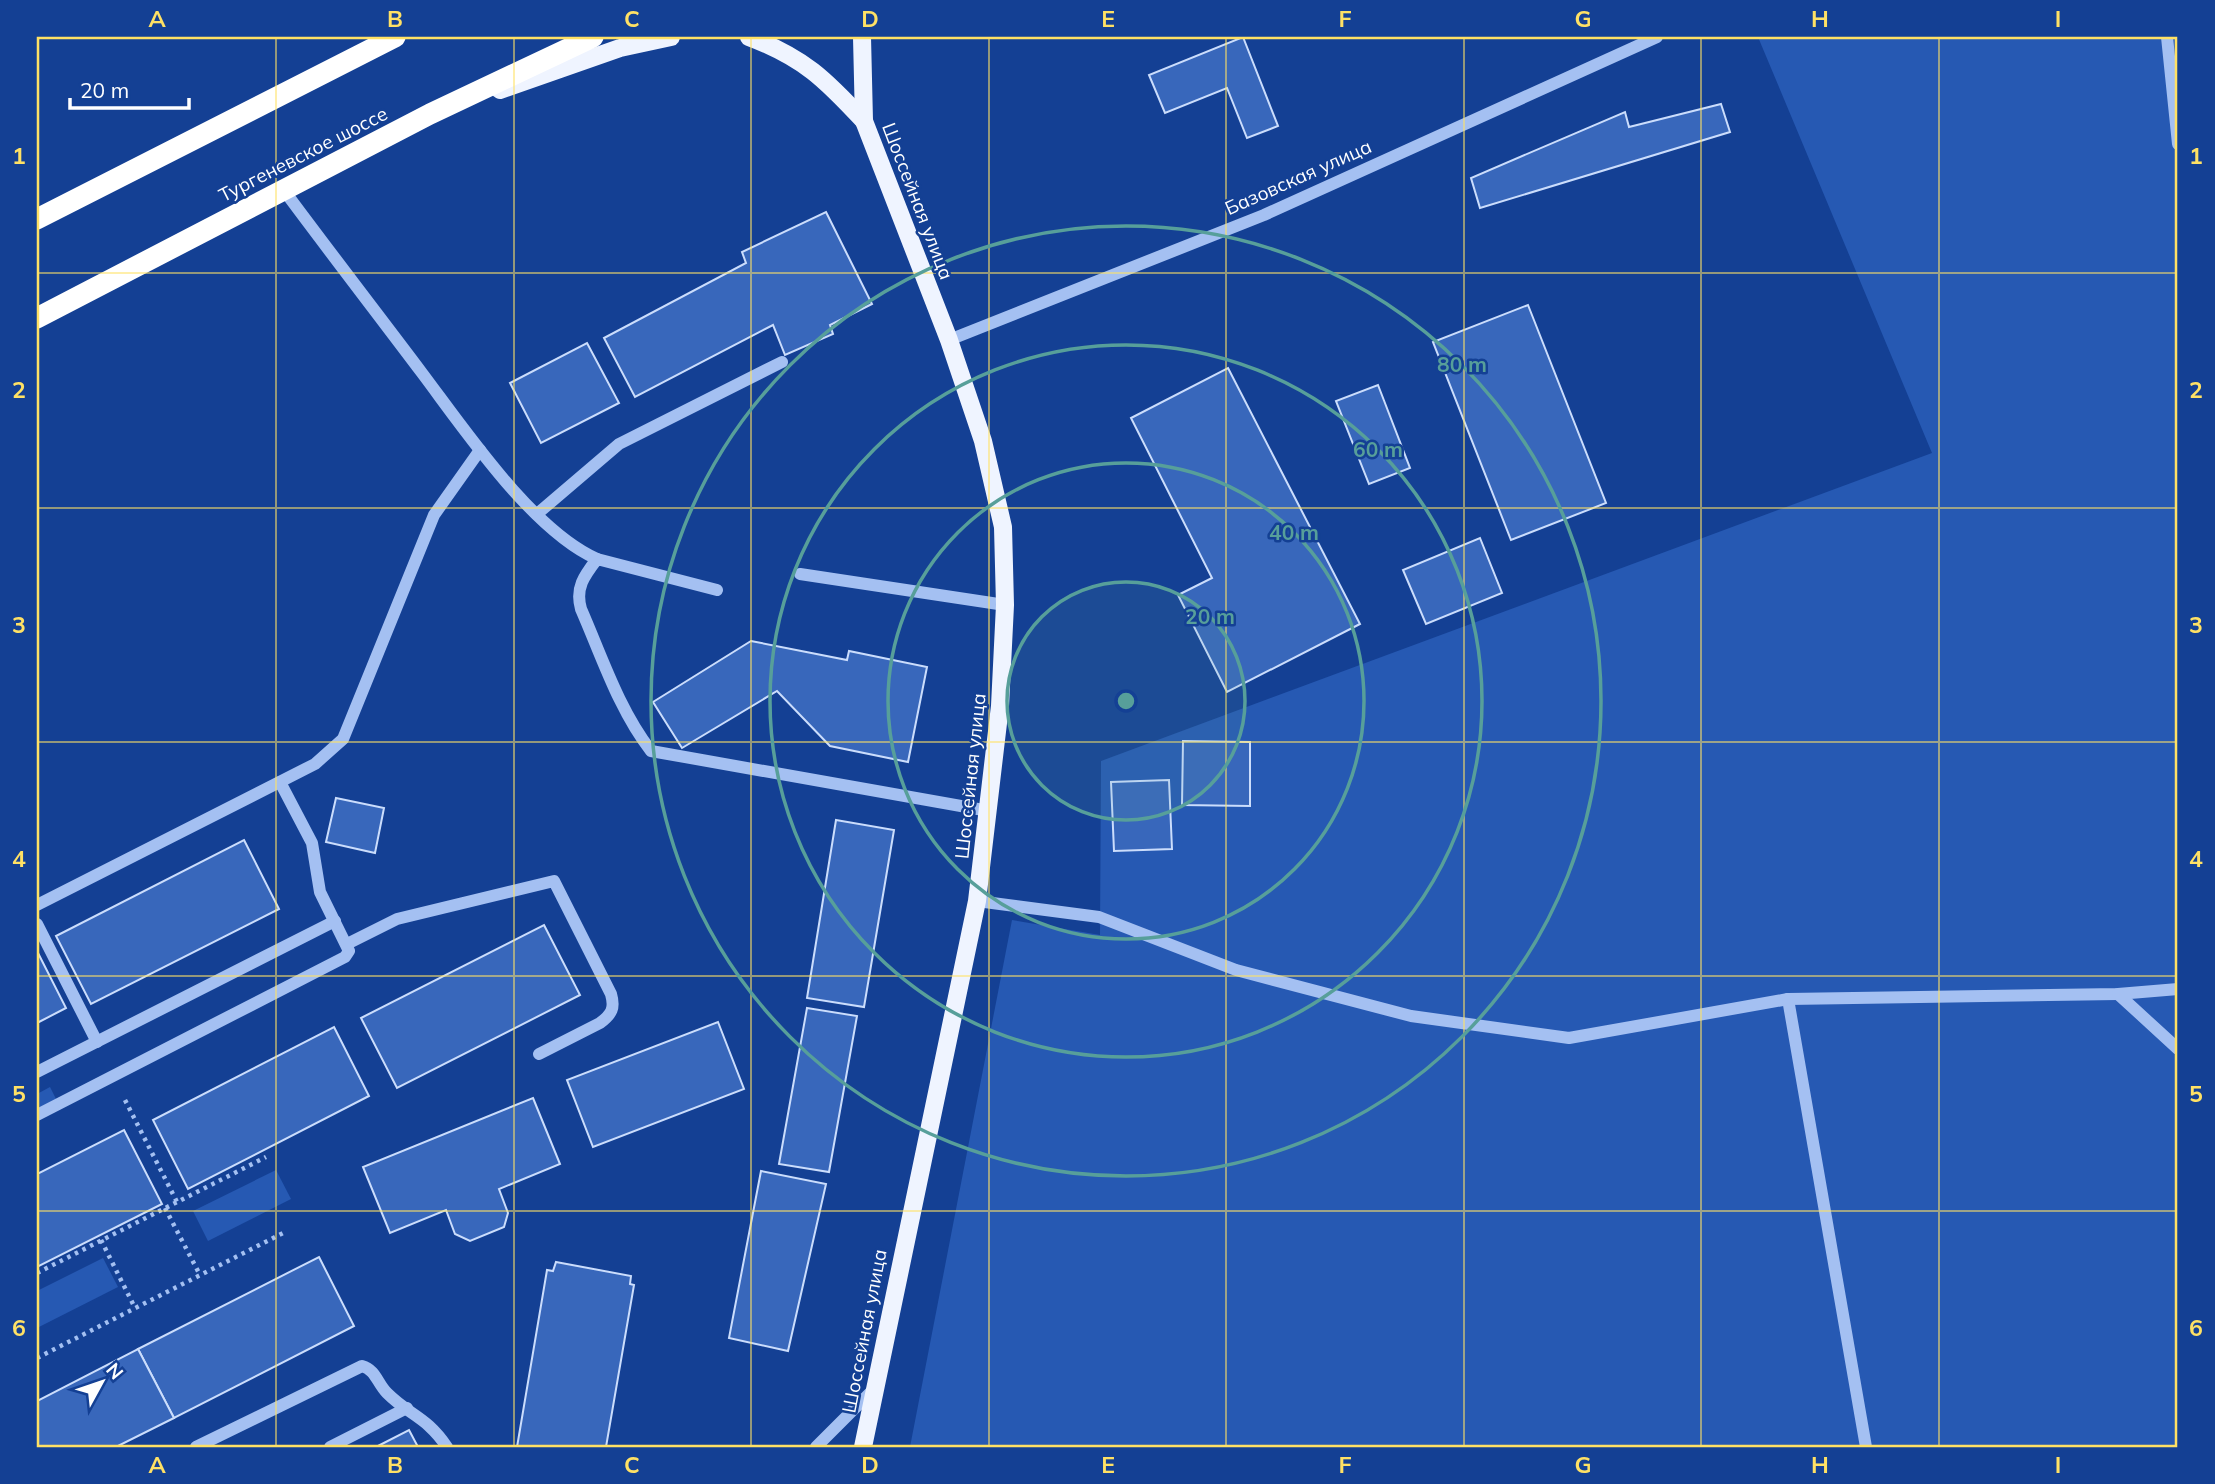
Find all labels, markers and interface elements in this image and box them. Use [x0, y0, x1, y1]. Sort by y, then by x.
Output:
text: A [148, 4, 166, 33]
text: B [387, 4, 403, 33]
text: C [624, 4, 640, 33]
text: D [861, 4, 879, 33]
text: E [1101, 4, 1115, 33]
text: F [1338, 4, 1352, 33]
text: G [1574, 4, 1592, 33]
text: H [1811, 4, 1829, 33]
text: I [2055, 4, 2061, 33]
scale bar [70, 66, 189, 110]
text: 20 m [80, 77, 129, 103]
street label: Тургеневское шоссе [215, 101, 391, 207]
street label: Шоссейная улица [877, 119, 959, 283]
street label: Базовская улица [1221, 134, 1375, 220]
text: 1 [12, 141, 26, 170]
text: 1 [2189, 141, 2203, 170]
text: 80 m [1437, 351, 1487, 377]
text: 2 [12, 375, 26, 404]
text: 2 [2189, 375, 2203, 404]
text: 60 m [1353, 436, 1403, 462]
text: 40 m [1269, 519, 1319, 545]
text: 20 m [1185, 603, 1235, 629]
text: 3 [12, 610, 26, 639]
text: 3 [2189, 610, 2203, 639]
centre of rings [1114, 689, 1138, 713]
street label: Шоссейная улица [949, 692, 991, 860]
text: 4 [12, 844, 26, 873]
text: 4 [2189, 844, 2203, 873]
text: 5 [12, 1079, 26, 1108]
text: 5 [2189, 1079, 2203, 1108]
street label: Шоссейная улица [836, 1247, 892, 1415]
text: 6 [12, 1313, 26, 1342]
text: 6 [2189, 1313, 2203, 1342]
north arrow [66, 1348, 136, 1418]
text: N [101, 1358, 129, 1384]
text: A [148, 1450, 166, 1479]
text: B [387, 1450, 403, 1479]
text: C [624, 1450, 640, 1479]
text: D [861, 1450, 879, 1479]
text: E [1101, 1450, 1115, 1479]
text: F [1338, 1450, 1352, 1479]
text: G [1574, 1450, 1592, 1479]
text: H [1811, 1450, 1829, 1479]
text: I [2055, 1450, 2061, 1479]

